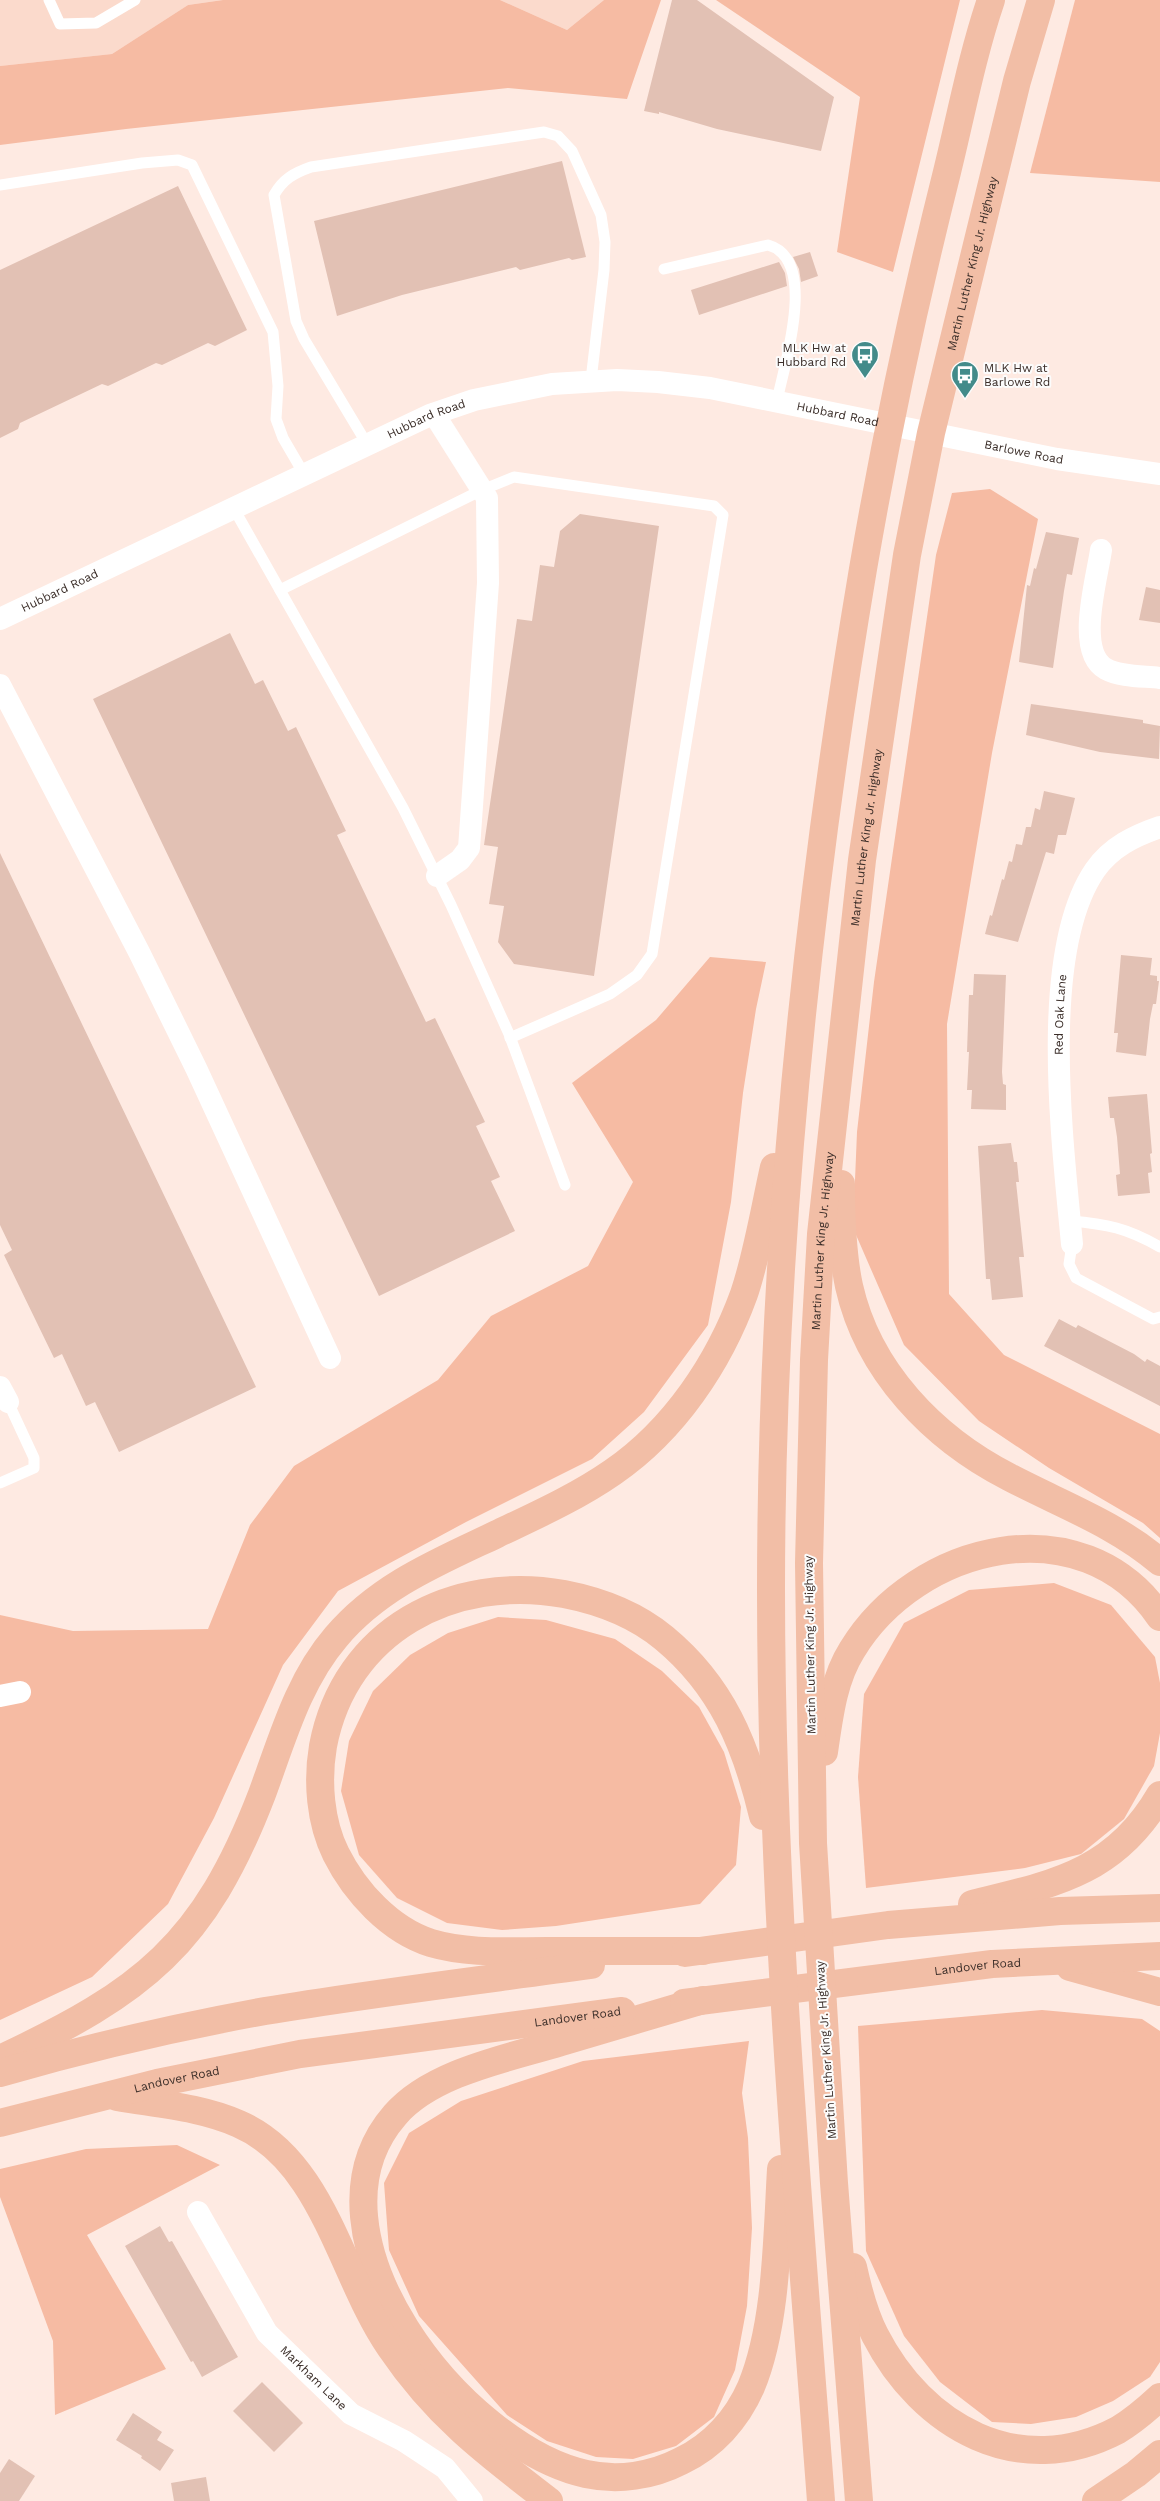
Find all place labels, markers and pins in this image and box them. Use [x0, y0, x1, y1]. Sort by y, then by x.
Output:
bus stop icon: MLK Hw at Hubbard Rd [850, 340, 880, 379]
place label: MLK Hw at Hubbard Rd [776, 341, 846, 369]
bus stop icon: MLK Hw at Barlowe Rd [950, 360, 980, 399]
place label: MLK Hw at Barlowe Rd [984, 361, 1050, 389]

